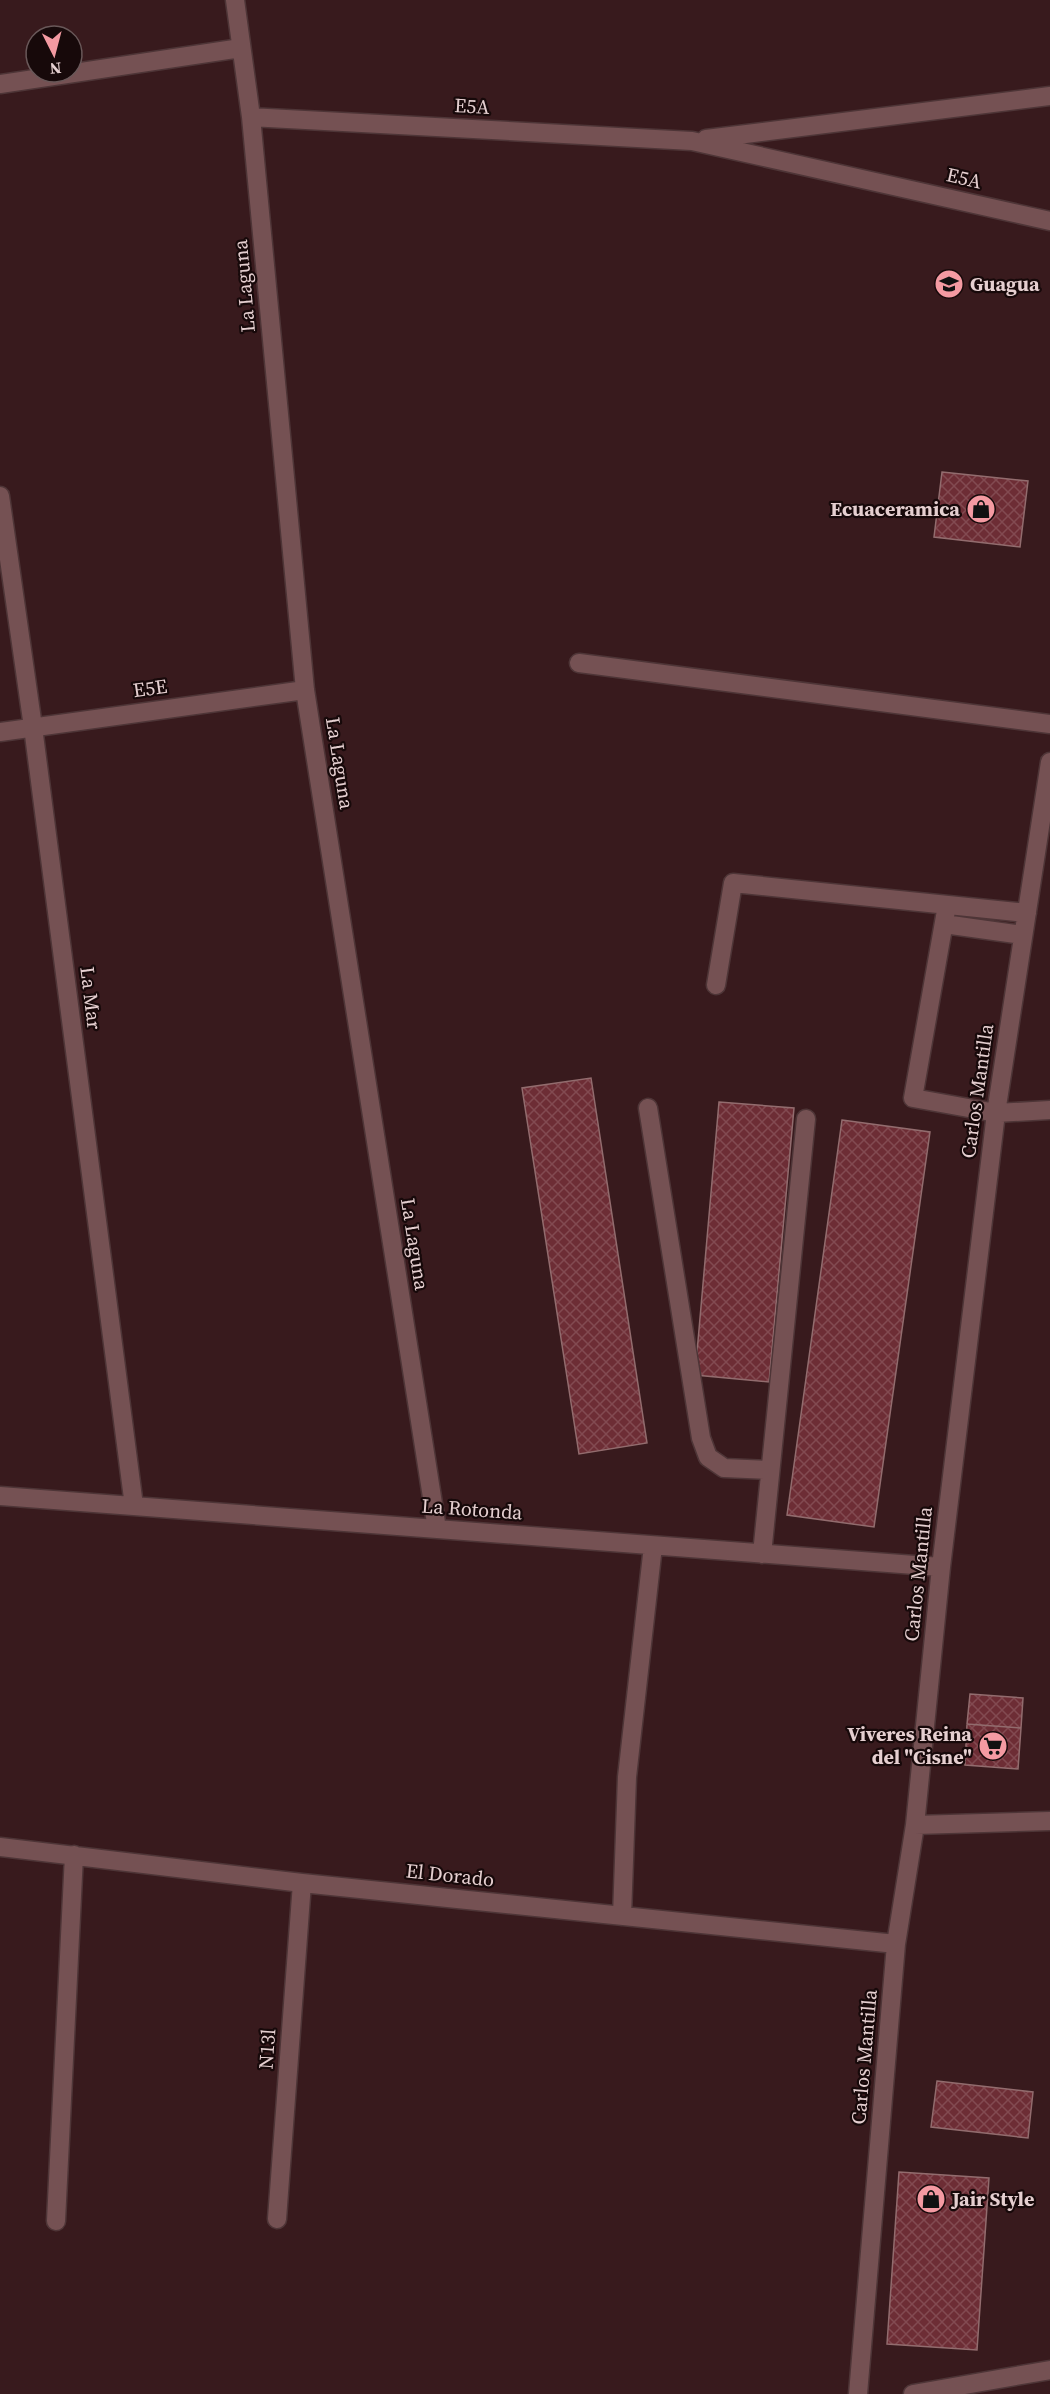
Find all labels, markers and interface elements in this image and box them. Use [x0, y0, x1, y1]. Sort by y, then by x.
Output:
north arrow [24, 24, 84, 84]
text: N [48, 57, 63, 81]
street label: E5A [454, 91, 491, 121]
street label: E5A [944, 160, 985, 196]
street label: La Laguna [226, 238, 262, 334]
school or university icon: Guagua [933, 268, 965, 300]
place label: Guagua [970, 270, 1040, 298]
shop icon: Ecuaceramica [965, 493, 997, 525]
place label: Ecuaceramica [830, 495, 960, 523]
street label: E5E [131, 672, 169, 704]
street label: La Laguna [319, 715, 361, 812]
street label: La Mar [73, 965, 109, 1031]
street label: Carlos Mantilla [954, 1021, 1000, 1160]
street label: La Laguna [394, 1196, 436, 1293]
street label: La Rotonda [421, 1492, 524, 1527]
street label: Carlos Mantilla [897, 1504, 939, 1643]
place label: Viveres Reina del "Cisne" [847, 1720, 972, 1771]
supermarket icon: Viveres Reina del "Cisne" [977, 1730, 1009, 1762]
street label: El Dorado [404, 1856, 496, 1894]
street label: Carlos Mantilla [844, 1988, 884, 2126]
street label: N13l [252, 2028, 282, 2070]
shop icon: Jair Style [915, 2183, 947, 2215]
place label: Jair Style [950, 2185, 1035, 2213]

